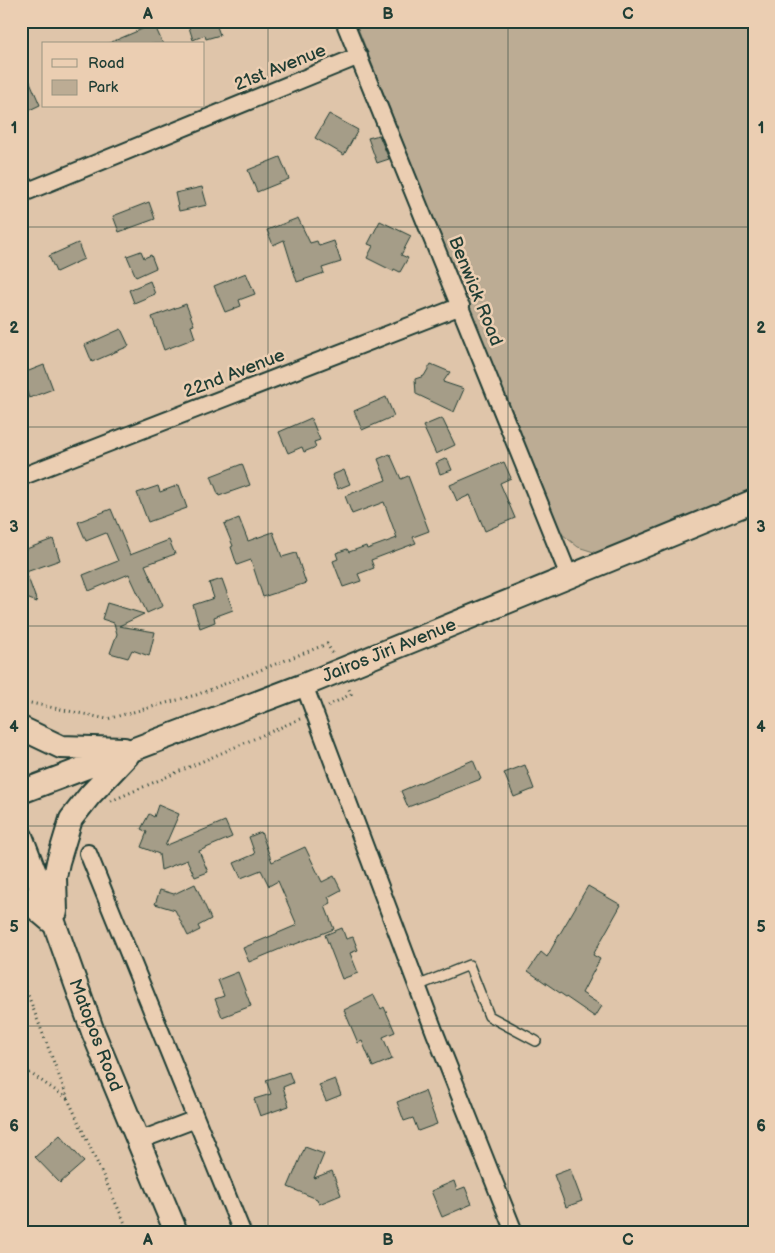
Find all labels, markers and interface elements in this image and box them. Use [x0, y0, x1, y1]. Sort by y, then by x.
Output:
text: A [142, 5, 153, 24]
text: B [382, 5, 394, 24]
text: C [622, 5, 634, 24]
street label: 21st Avenue [231, 39, 329, 95]
legend [42, 42, 205, 108]
text: Road [88, 54, 124, 73]
text: Park [88, 78, 119, 97]
text: 1 [11, 119, 17, 138]
text: 1 [758, 119, 764, 138]
street label: Benwick Road [444, 233, 507, 349]
text: 2 [9, 319, 19, 338]
text: 2 [756, 319, 766, 338]
street label: 22nd Avenue [180, 344, 288, 402]
text: 3 [9, 518, 19, 537]
text: 3 [756, 518, 766, 537]
street label: Jairos Jiri Avenue [319, 614, 459, 687]
text: 4 [9, 718, 19, 737]
text: 4 [756, 718, 766, 737]
text: 5 [9, 918, 19, 937]
text: 5 [756, 918, 766, 937]
street label: Matopos Road [64, 976, 127, 1094]
text: 6 [9, 1117, 19, 1136]
text: 6 [756, 1117, 766, 1136]
text: A [142, 1231, 153, 1250]
text: B [382, 1231, 394, 1250]
text: C [622, 1231, 634, 1250]

